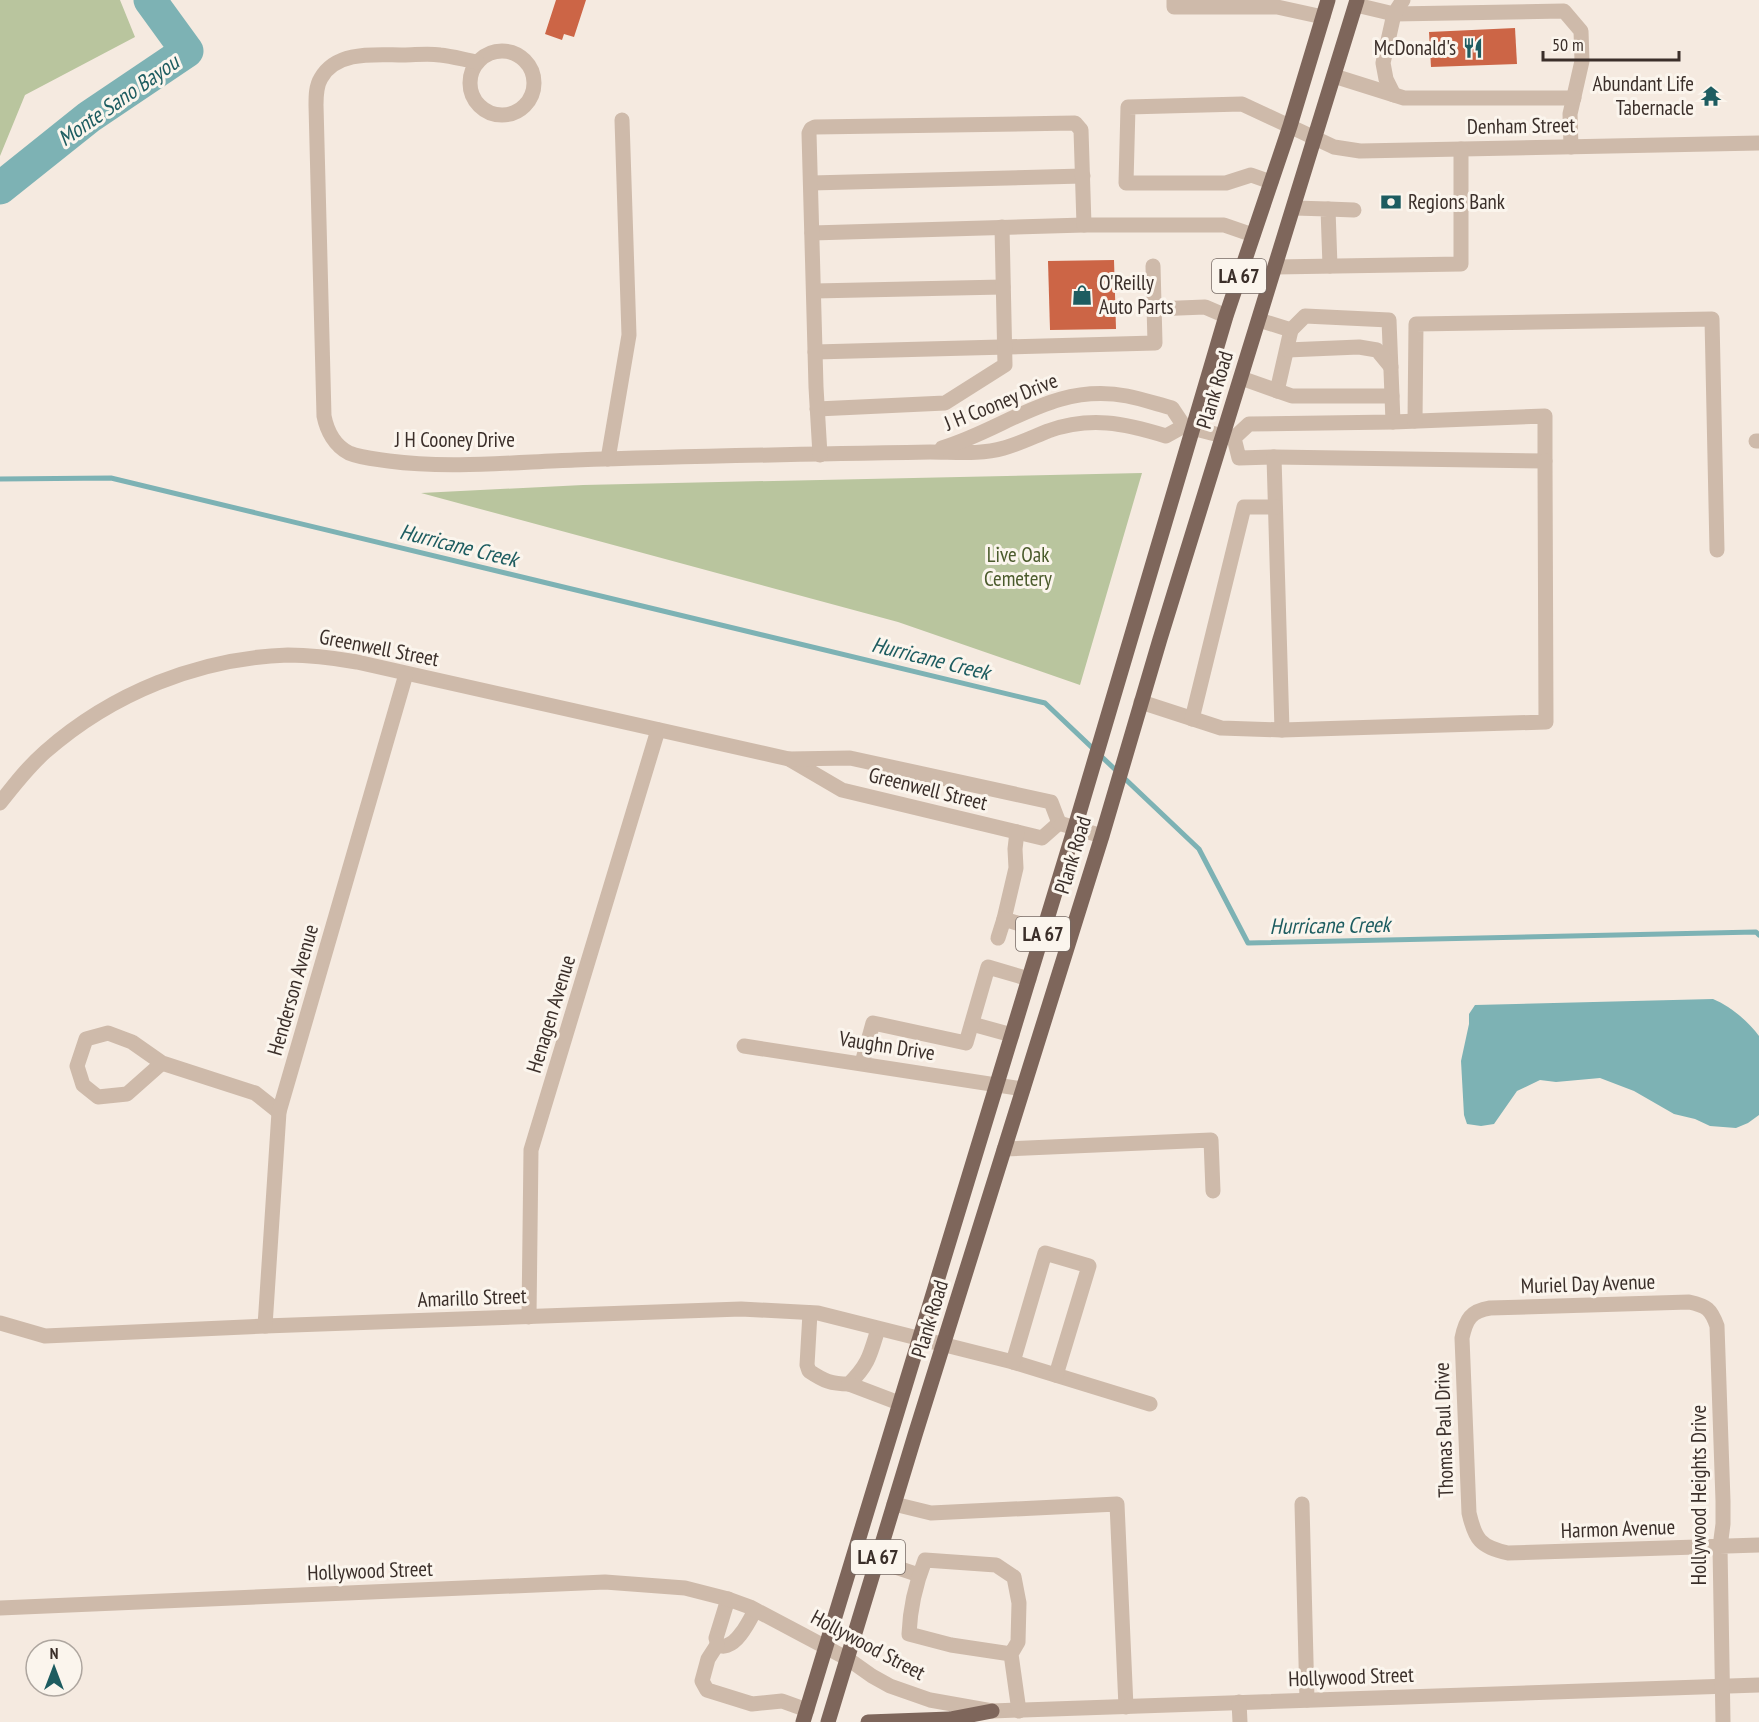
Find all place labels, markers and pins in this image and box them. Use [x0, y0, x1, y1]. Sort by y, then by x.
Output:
place label: McDonald's [1374, 34, 1456, 61]
restaurant icon: McDonald's [1461, 36, 1485, 60]
place label: Abundant Life Tabernacle [1593, 70, 1694, 121]
temple icon: Abundant Life Tabernacle [1699, 84, 1723, 108]
place label: Regions Bank [1408, 188, 1505, 215]
bank icon: Regions Bank [1379, 190, 1403, 214]
place label: O'Reilly Auto Parts [1099, 269, 1174, 320]
shop icon: O'Reilly Auto Parts [1070, 283, 1094, 307]

